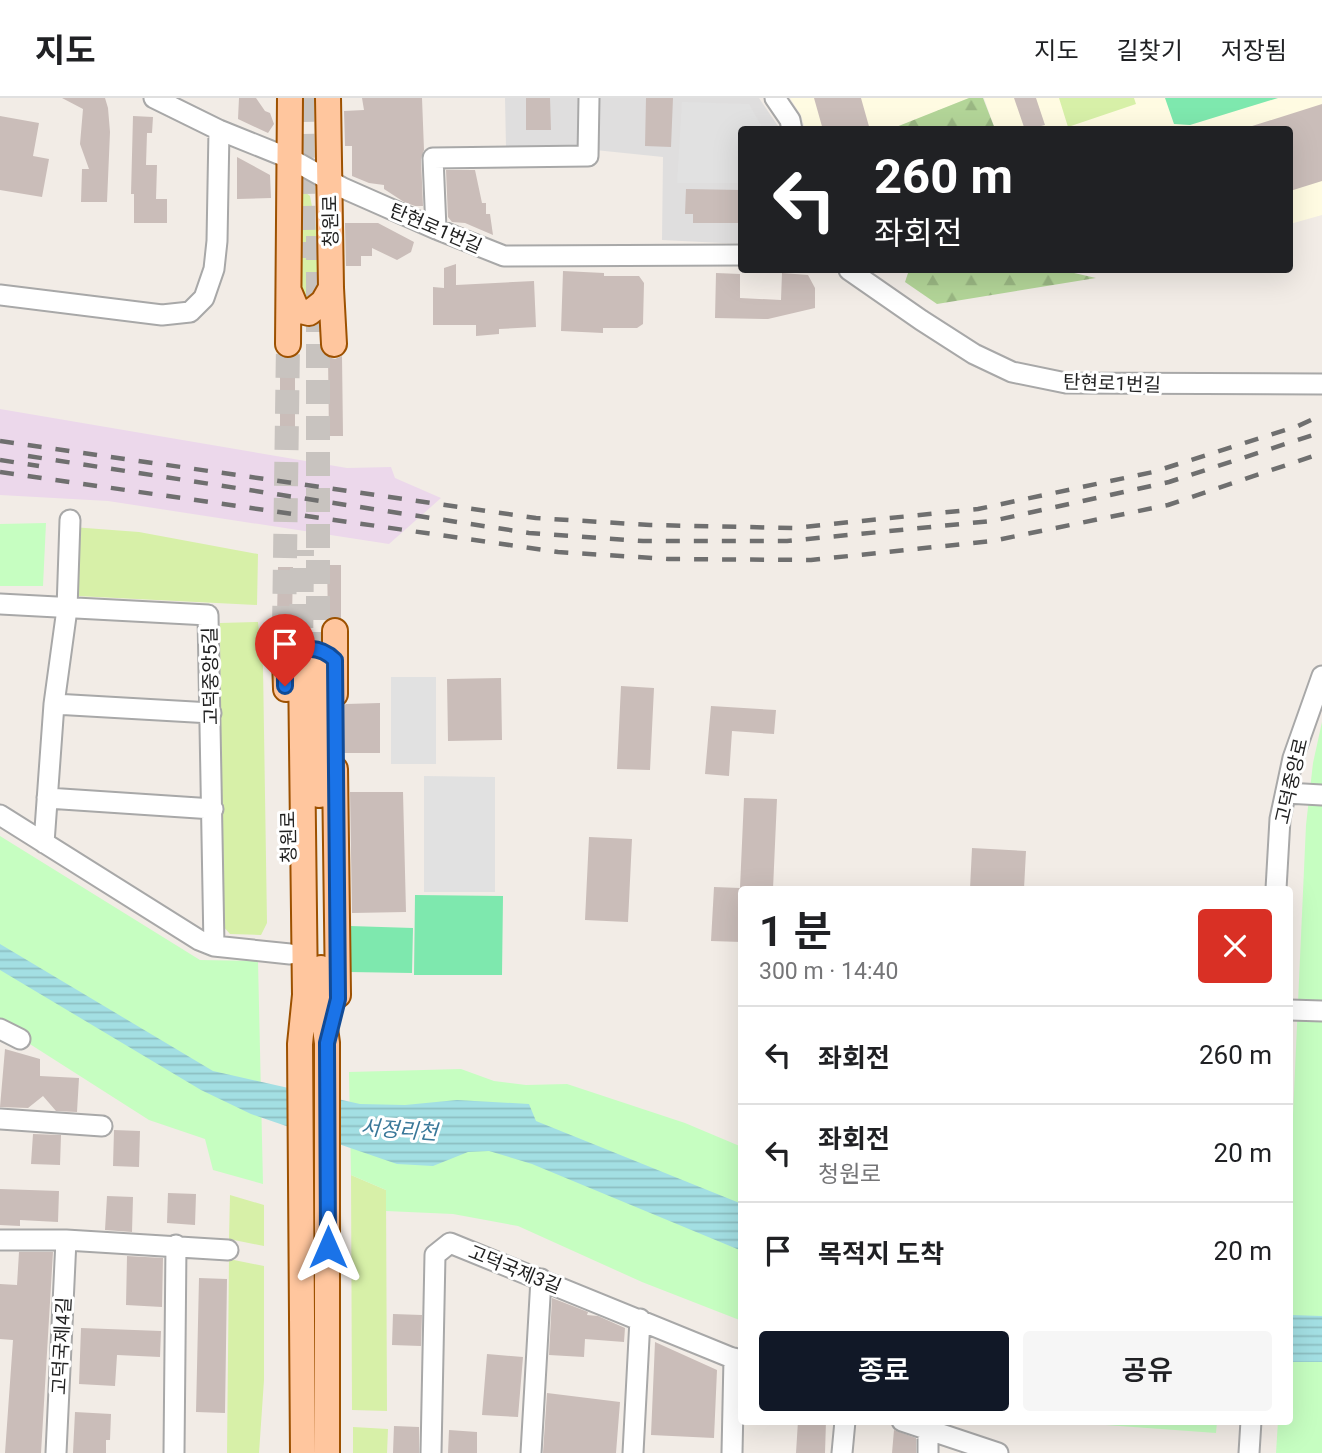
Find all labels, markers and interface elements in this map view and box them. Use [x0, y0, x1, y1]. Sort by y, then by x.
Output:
text: 지도 [35, 31, 96, 70]
text: 지도 [1034, 37, 1079, 65]
text: 길찾기 [1117, 37, 1183, 65]
text: 저장됨 [1221, 37, 1287, 65]
text: 260 m [874, 148, 1013, 205]
icon: left [759, 154, 850, 245]
street label: 청원로 [319, 195, 342, 247]
street label: 탄현로1번길 [386, 199, 485, 258]
text: 좌회전 [874, 214, 962, 252]
street label: 탄현로1번길 [1063, 370, 1161, 397]
pin [255, 614, 315, 686]
icon: arrive [266, 625, 304, 663]
street label: 고덕중앙5길 [198, 627, 223, 725]
street label: 고덕중앙로 [1270, 736, 1313, 826]
street label: 청원로 [277, 811, 300, 863]
text: 1 분 [759, 907, 832, 956]
button: close [1198, 909, 1272, 983]
text: 300 m · 14:40 [759, 958, 898, 985]
icon: left [759, 1036, 797, 1074]
text: 260 m [1199, 1040, 1272, 1070]
text: 좌회전 [818, 1043, 890, 1073]
water label: 서정리천 [360, 1115, 441, 1145]
text: 좌회전 [818, 1124, 890, 1154]
icon: left [759, 1134, 797, 1172]
text: 20 m [1214, 1138, 1272, 1168]
text: 청원로 [818, 1161, 881, 1188]
position arrow [291, 1210, 365, 1284]
icon: arrive [759, 1232, 797, 1270]
text: 20 m [1214, 1236, 1272, 1266]
text: 목적지 도착 [818, 1239, 944, 1269]
street label: 고덕국제3길 [465, 1240, 565, 1298]
street label: 고덕국제4길 [47, 1296, 76, 1396]
button: 종료 [759, 1331, 1009, 1411]
button: 공유 [1023, 1331, 1272, 1411]

